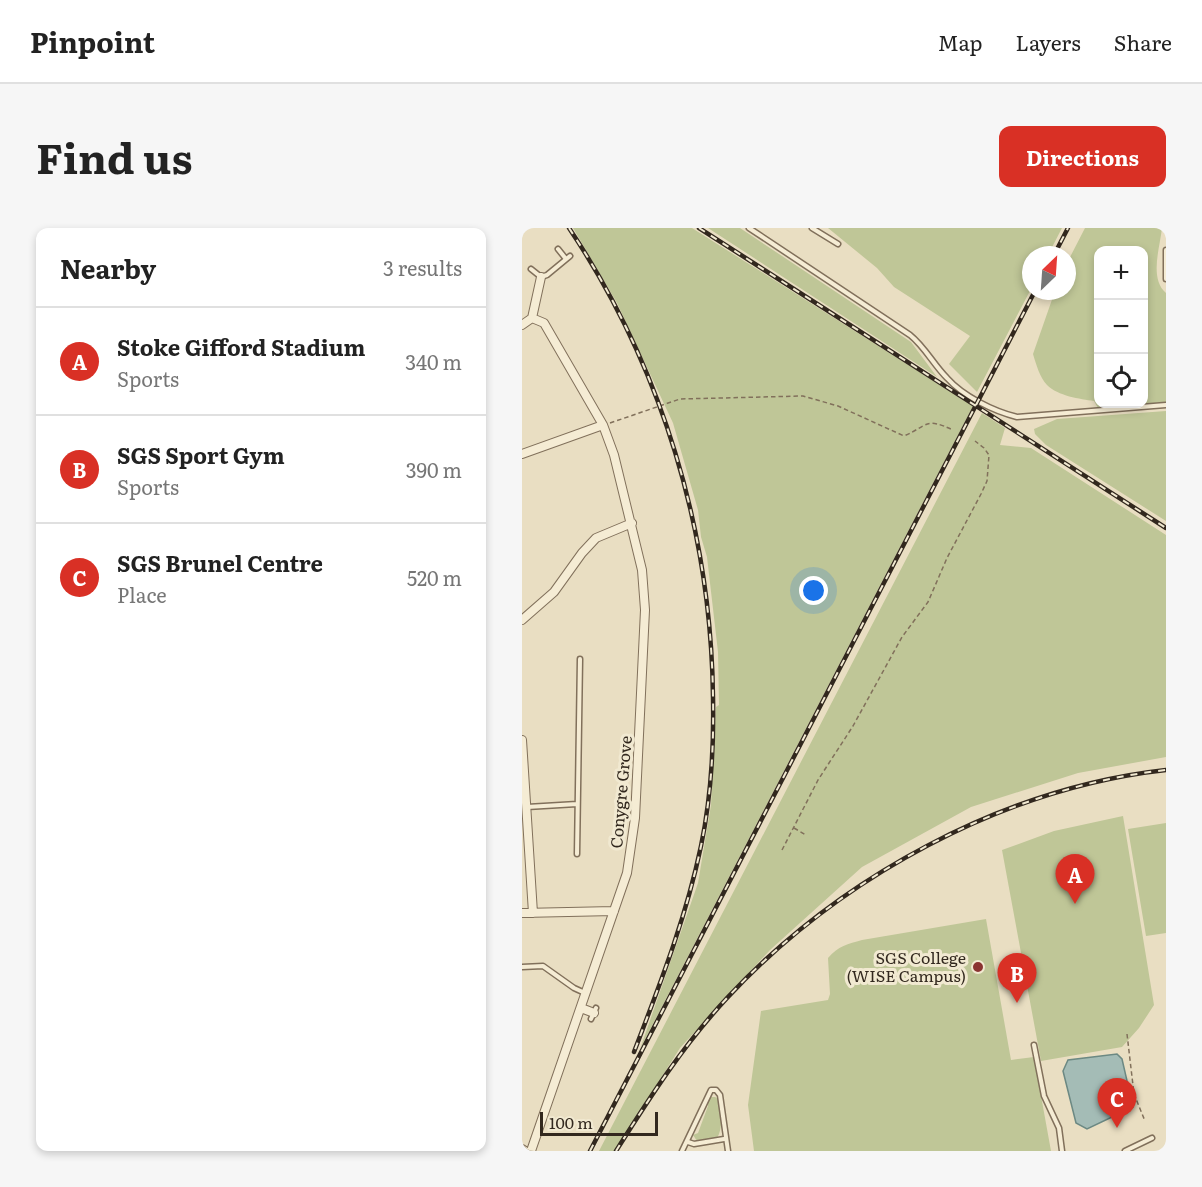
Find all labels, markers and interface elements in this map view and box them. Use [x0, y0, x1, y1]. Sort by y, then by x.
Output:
text: Pinpoint [30, 20, 155, 62]
text: Map [938, 26, 983, 57]
text: Layers [1016, 26, 1081, 57]
text: Share [1114, 26, 1172, 57]
text: Find us [36, 125, 193, 187]
button: Directions [999, 126, 1166, 187]
north arrow [1022, 246, 1076, 300]
map controls [1094, 246, 1148, 408]
button: + [1094, 246, 1148, 300]
text: Nearby [60, 248, 156, 287]
text: 3 results [383, 252, 462, 282]
button: − [1094, 300, 1148, 354]
text: Stoke Gifford Stadium [117, 330, 366, 363]
text: A [72, 346, 87, 376]
text: 340 m [405, 346, 462, 376]
button: locate [1094, 354, 1148, 408]
text: Sports [117, 363, 179, 393]
text: SGS Sport Gym [117, 438, 285, 471]
text: B [73, 454, 86, 484]
text: 390 m [406, 454, 462, 484]
text: Sports [117, 471, 179, 501]
text: SGS Brunel Centre [117, 546, 323, 579]
text: C [72, 562, 87, 592]
text: 520 m [407, 562, 462, 592]
your location [799, 576, 828, 605]
text: Place [117, 579, 167, 609]
street label: Conygre Grove [603, 735, 637, 849]
pin: A [1056, 854, 1094, 904]
place label: SGS College (WISE Campus) [846, 945, 966, 987]
pin: B [998, 954, 1036, 1003]
marker: SGS College (WISE Campus) [971, 960, 985, 974]
pin: C [1098, 1078, 1136, 1128]
scale bar [540, 1109, 658, 1136]
text: 100 m [549, 1110, 593, 1134]

